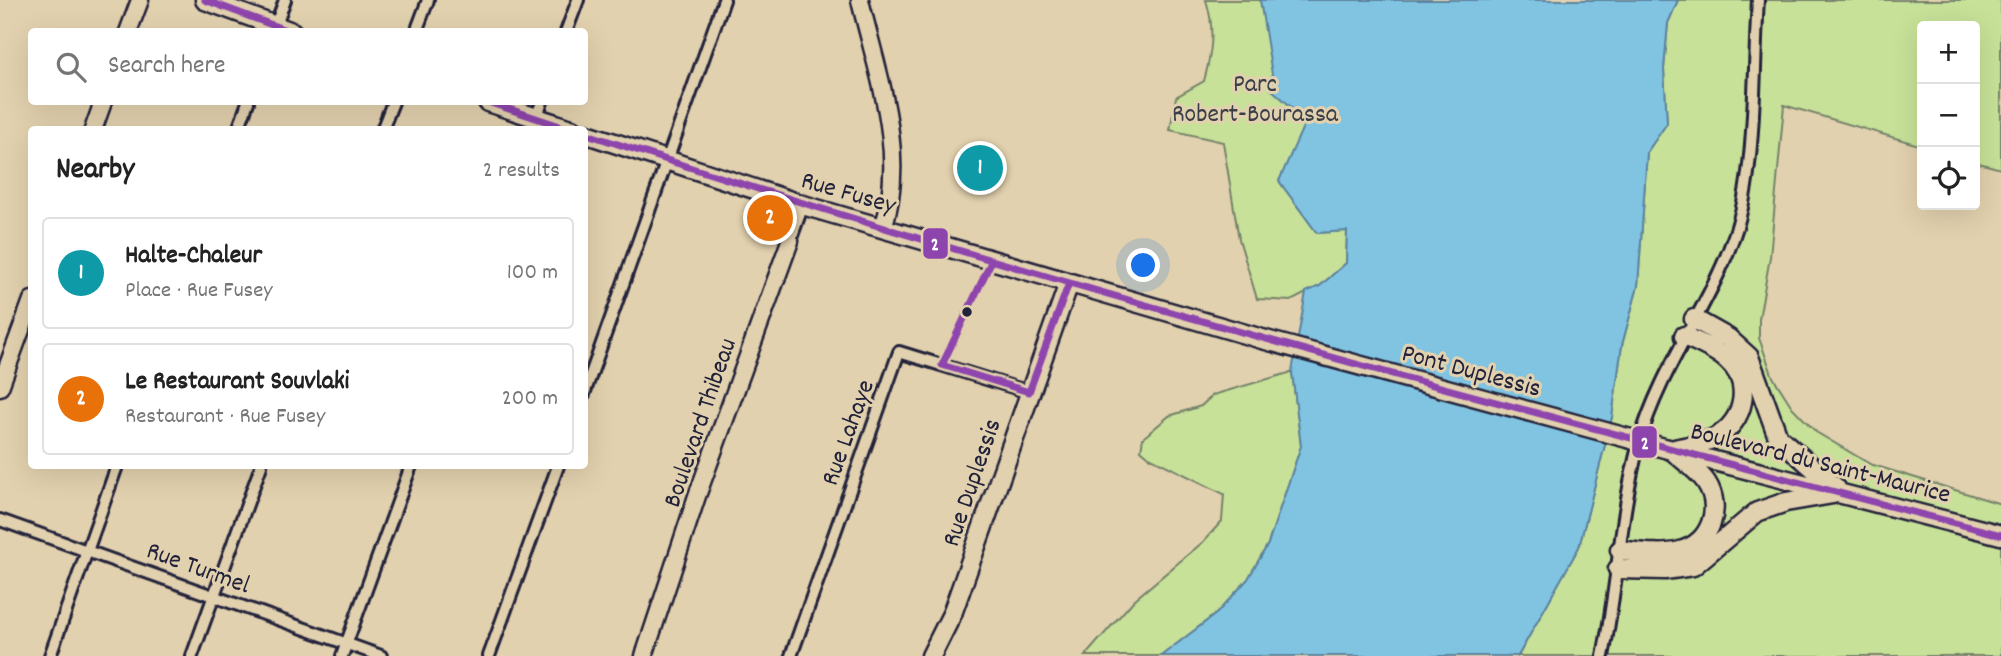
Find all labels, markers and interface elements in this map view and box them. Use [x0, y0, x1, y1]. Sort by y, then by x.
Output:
map controls [1917, 21, 1980, 210]
button: + [1917, 21, 1980, 84]
search box [28, 28, 588, 105]
icon: search [52, 48, 90, 86]
text: Search here [108, 48, 226, 85]
park label: Parc Robert-Bourassa [1172, 67, 1339, 134]
button: − [1917, 84, 1980, 147]
pin: 1 [957, 142, 1003, 194]
button: locate [1917, 147, 1980, 210]
text: Nearby [56, 150, 134, 193]
text: 2 results [483, 155, 560, 188]
street label: Rue Fusey [796, 163, 900, 226]
pin: 2 [747, 192, 793, 244]
line badge: 2 [922, 227, 949, 260]
text: 2 [931, 233, 939, 260]
text: Halte-Chaleur [125, 238, 262, 275]
your location [1126, 248, 1160, 282]
text: 1 [78, 257, 84, 290]
text: 100 m [507, 257, 558, 290]
text: Place · Rue Fusey [125, 275, 273, 308]
unlabelled marker [960, 305, 974, 319]
street label: Boulevard Thibeau [655, 334, 748, 513]
street label: Pont Duplessis [1397, 336, 1545, 409]
text: Le Restaurant Souvlaki [125, 364, 349, 401]
street label: Rue Lahaye [813, 375, 886, 491]
text: 2 [76, 383, 86, 416]
text: 200 m [502, 383, 558, 416]
text: Restaurant · Rue Fusey [125, 401, 325, 434]
street label: Rue Duplessis [934, 414, 1012, 552]
street label: Boulevard du Saint-Maurice [1686, 414, 1954, 515]
line badge: 2 [1631, 425, 1658, 459]
text: 2 [1641, 432, 1649, 459]
street label: Rue Turmel [141, 533, 255, 605]

